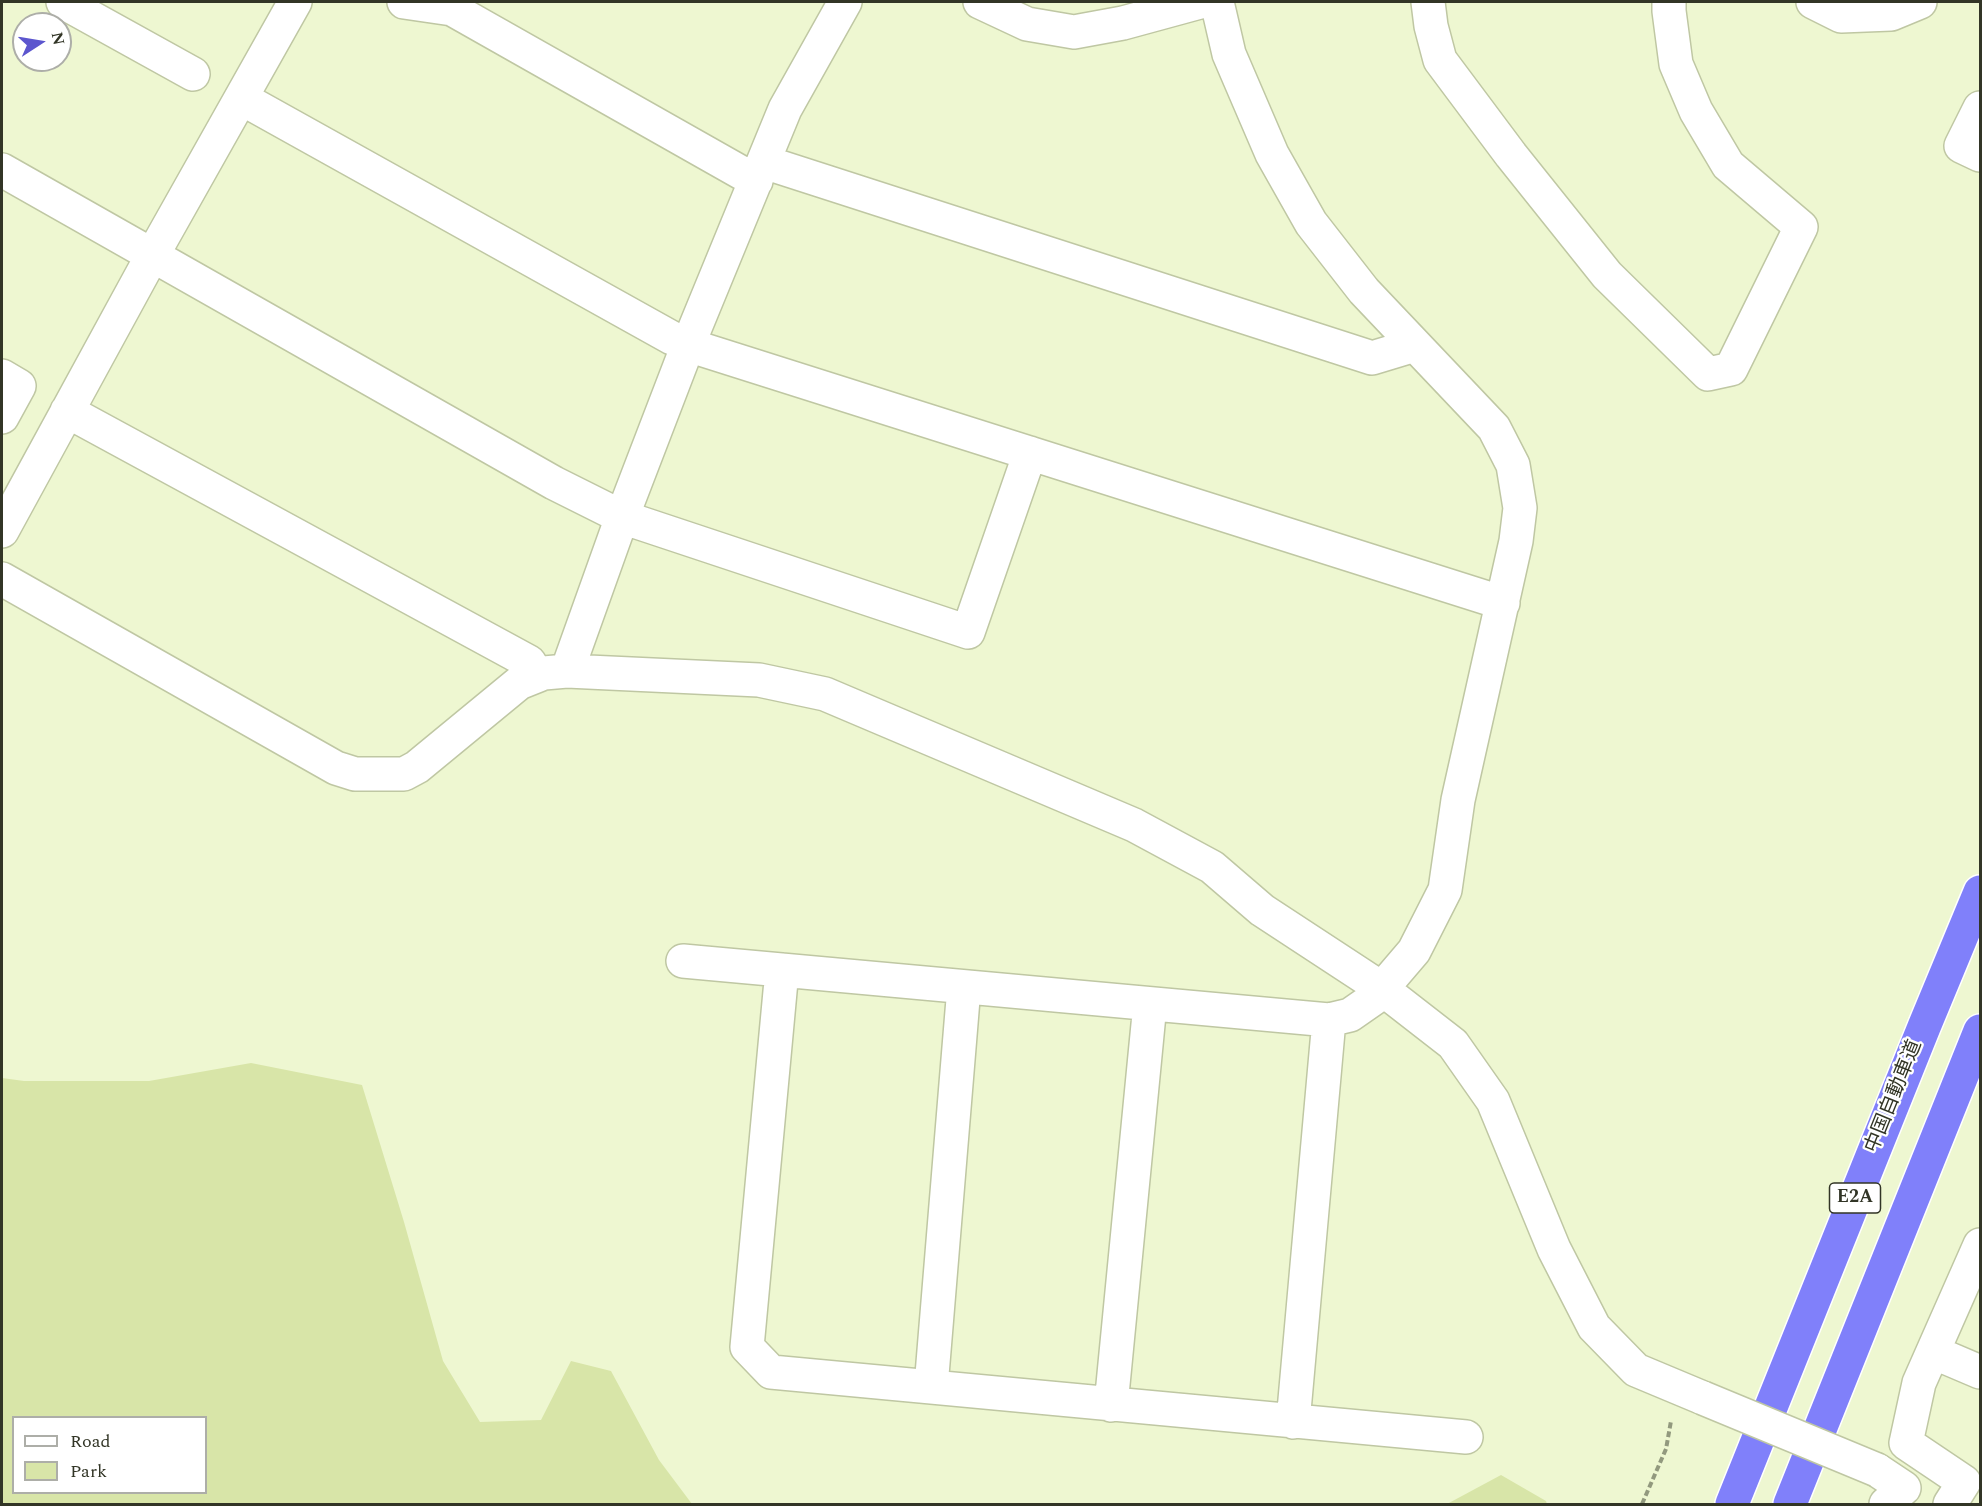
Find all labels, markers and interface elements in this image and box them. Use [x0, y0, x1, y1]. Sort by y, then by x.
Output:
north arrow [12, 12, 72, 72]
text: N [45, 30, 71, 48]
street label: 中国自動車道 [1861, 1037, 1929, 1157]
road number: E2A [1830, 1183, 1880, 1213]
legend [12, 1416, 207, 1494]
text: Road [70, 1428, 111, 1455]
text: Park [70, 1458, 107, 1485]

